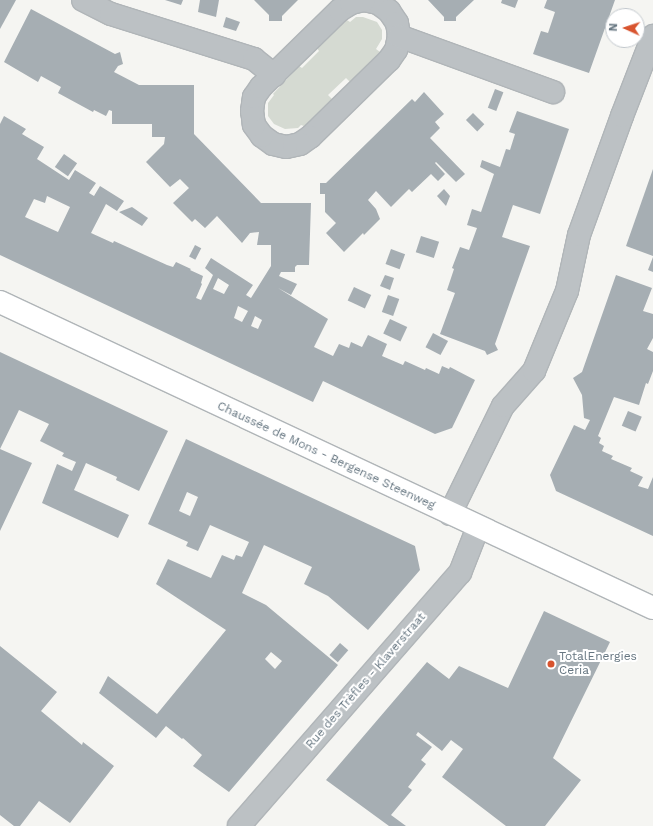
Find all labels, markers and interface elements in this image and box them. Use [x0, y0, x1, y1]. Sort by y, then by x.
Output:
north arrow [605, 8, 645, 48]
text: N [607, 23, 620, 32]
street label: Chaussée de Mons - Bergense Steenweg [215, 399, 437, 513]
street label: Rue des Trèfles - Klaverstraat [303, 610, 429, 752]
place label: TotalEnergies Ceria [559, 650, 637, 678]
marker: TotalEnergies Ceria [546, 659, 556, 669]

